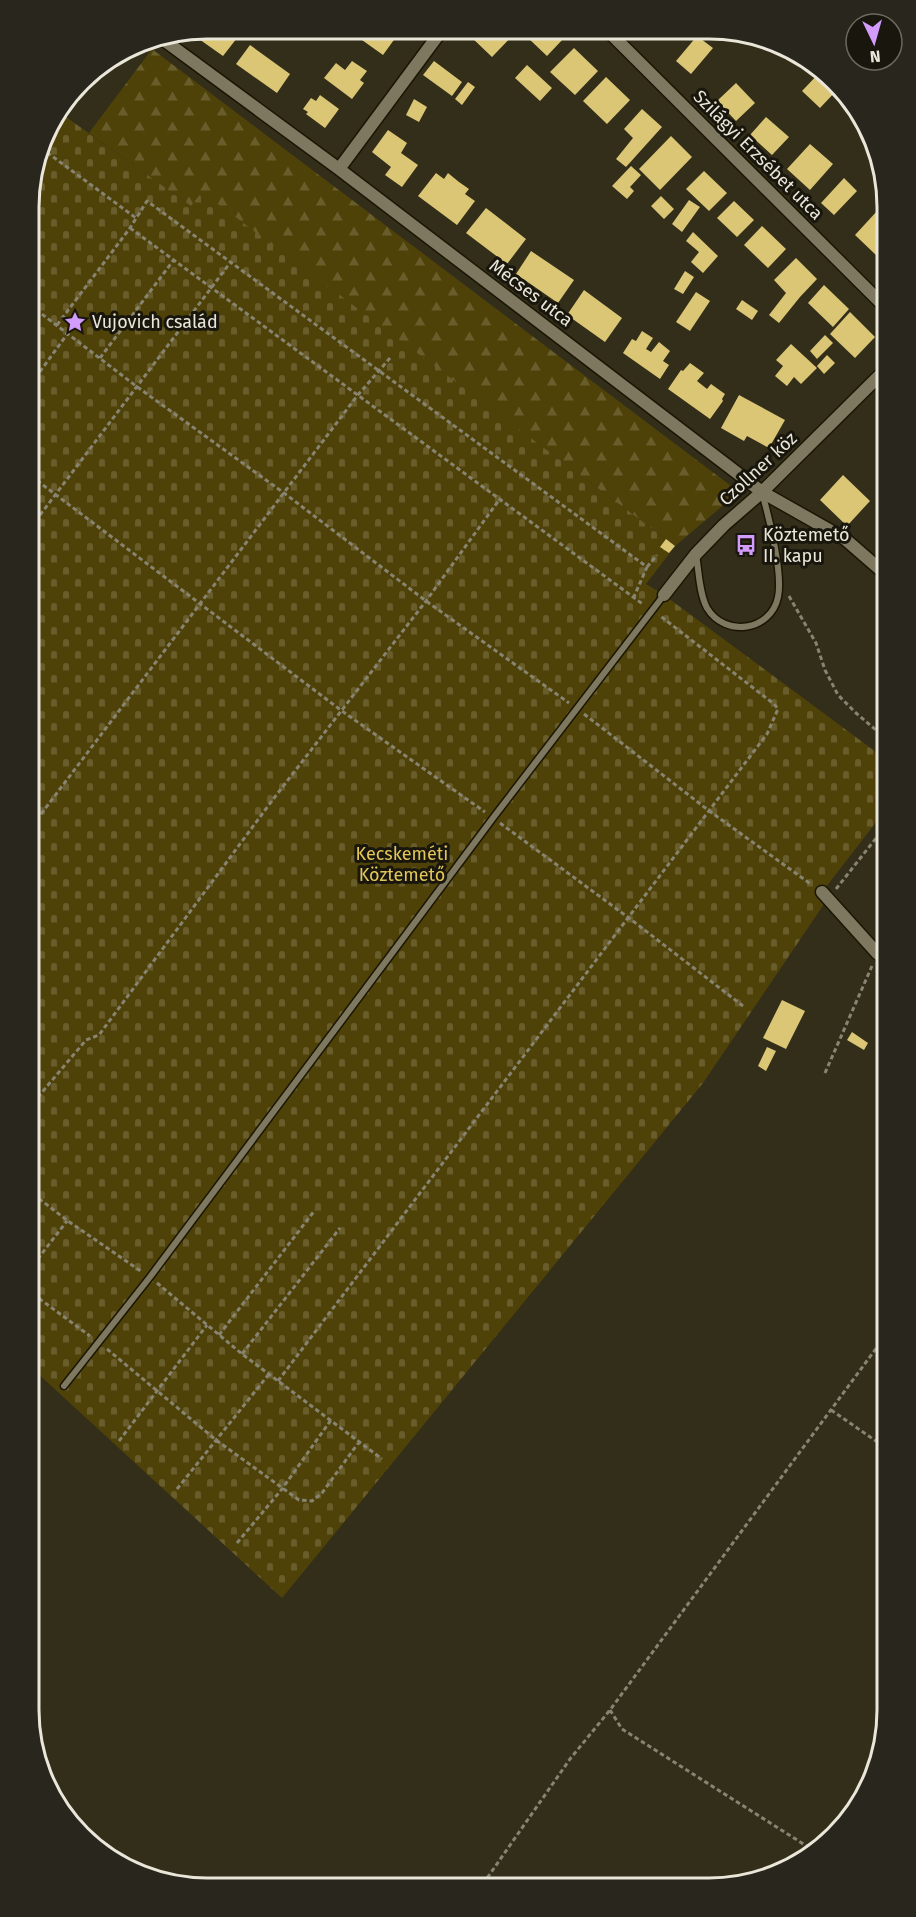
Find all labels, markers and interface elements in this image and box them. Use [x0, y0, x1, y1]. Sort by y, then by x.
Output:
north arrow [844, 12, 904, 72]
text: N [869, 47, 881, 66]
street label: Szilágyi Erzsébet utca [689, 86, 827, 224]
street label: Mécses utca [485, 255, 577, 331]
place icon: Vujovich család [63, 310, 87, 334]
place label: Vujovich család [92, 311, 218, 333]
street label: Czollner köz [715, 427, 801, 511]
place label: Köztemető II. kapu [763, 524, 850, 567]
bus stop icon: Köztemető II. kapu [734, 533, 758, 557]
park label: Kecskeméti Köztemető [356, 843, 448, 886]

